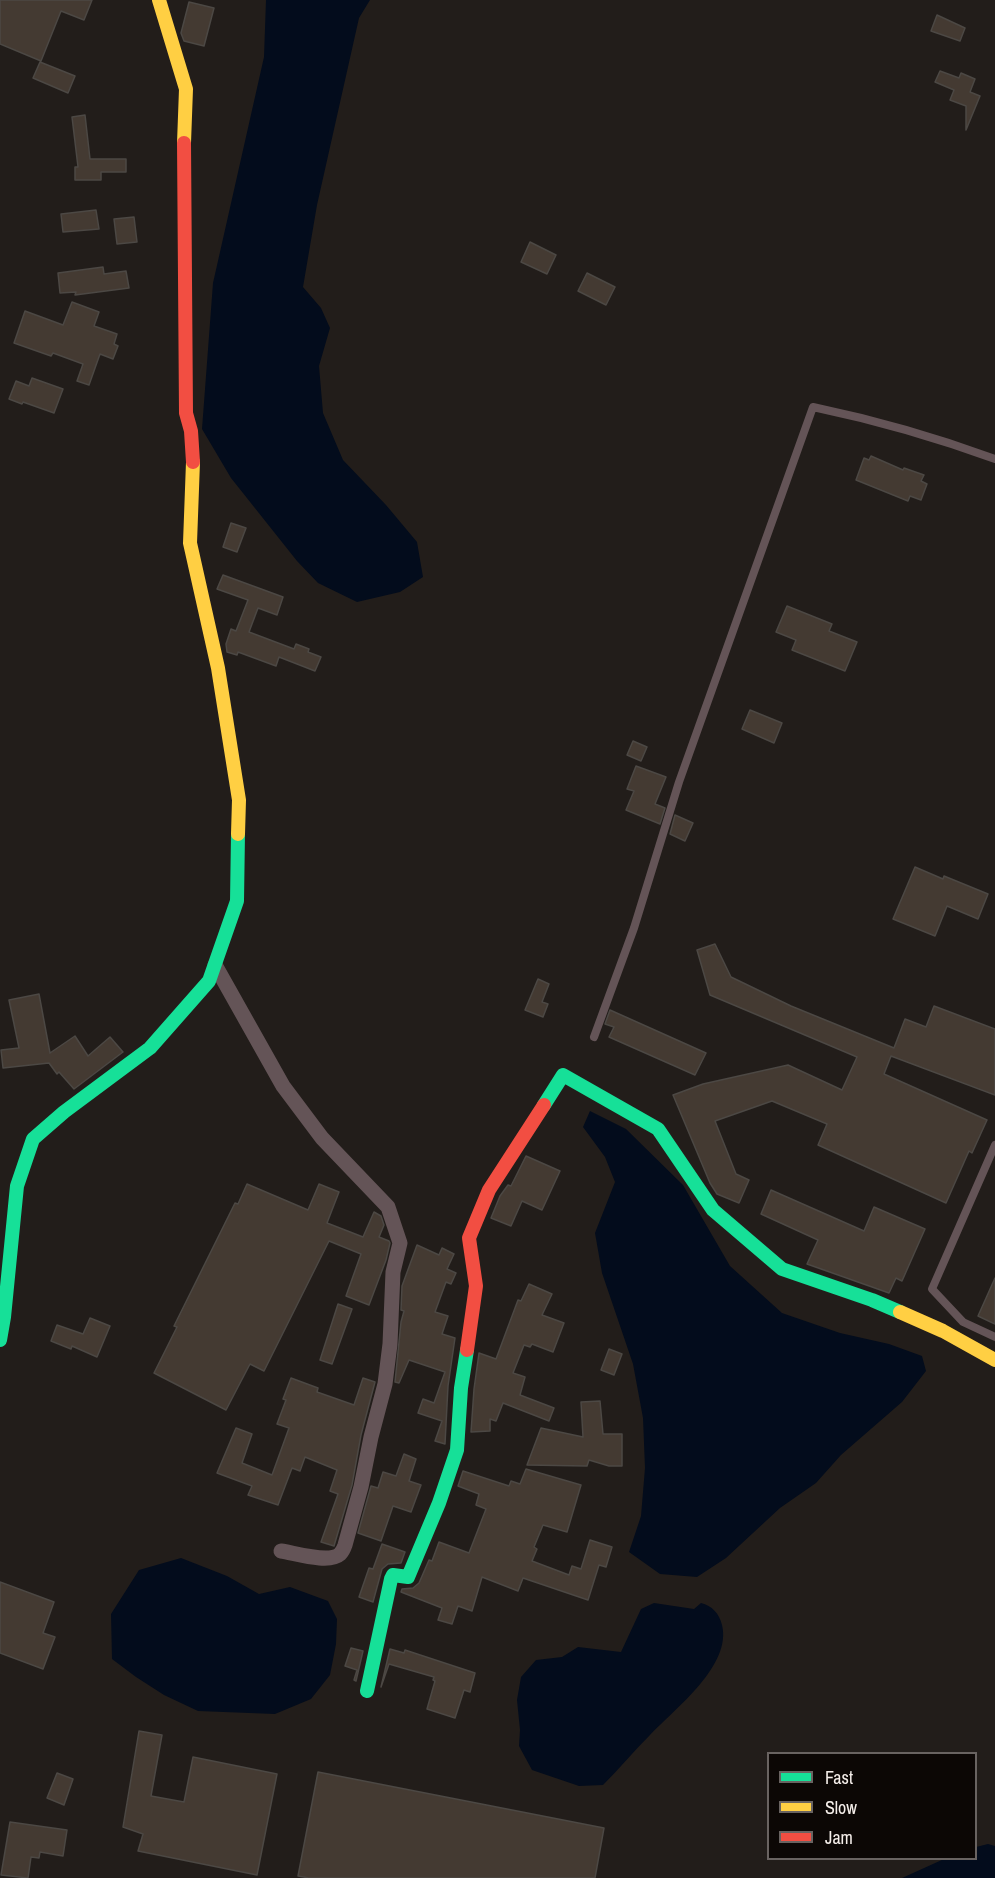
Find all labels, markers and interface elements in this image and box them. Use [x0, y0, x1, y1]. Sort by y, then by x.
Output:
legend [767, 1752, 977, 1860]
text: Fast [825, 1765, 853, 1790]
text: Slow [825, 1795, 857, 1820]
text: Jam [825, 1825, 853, 1850]

